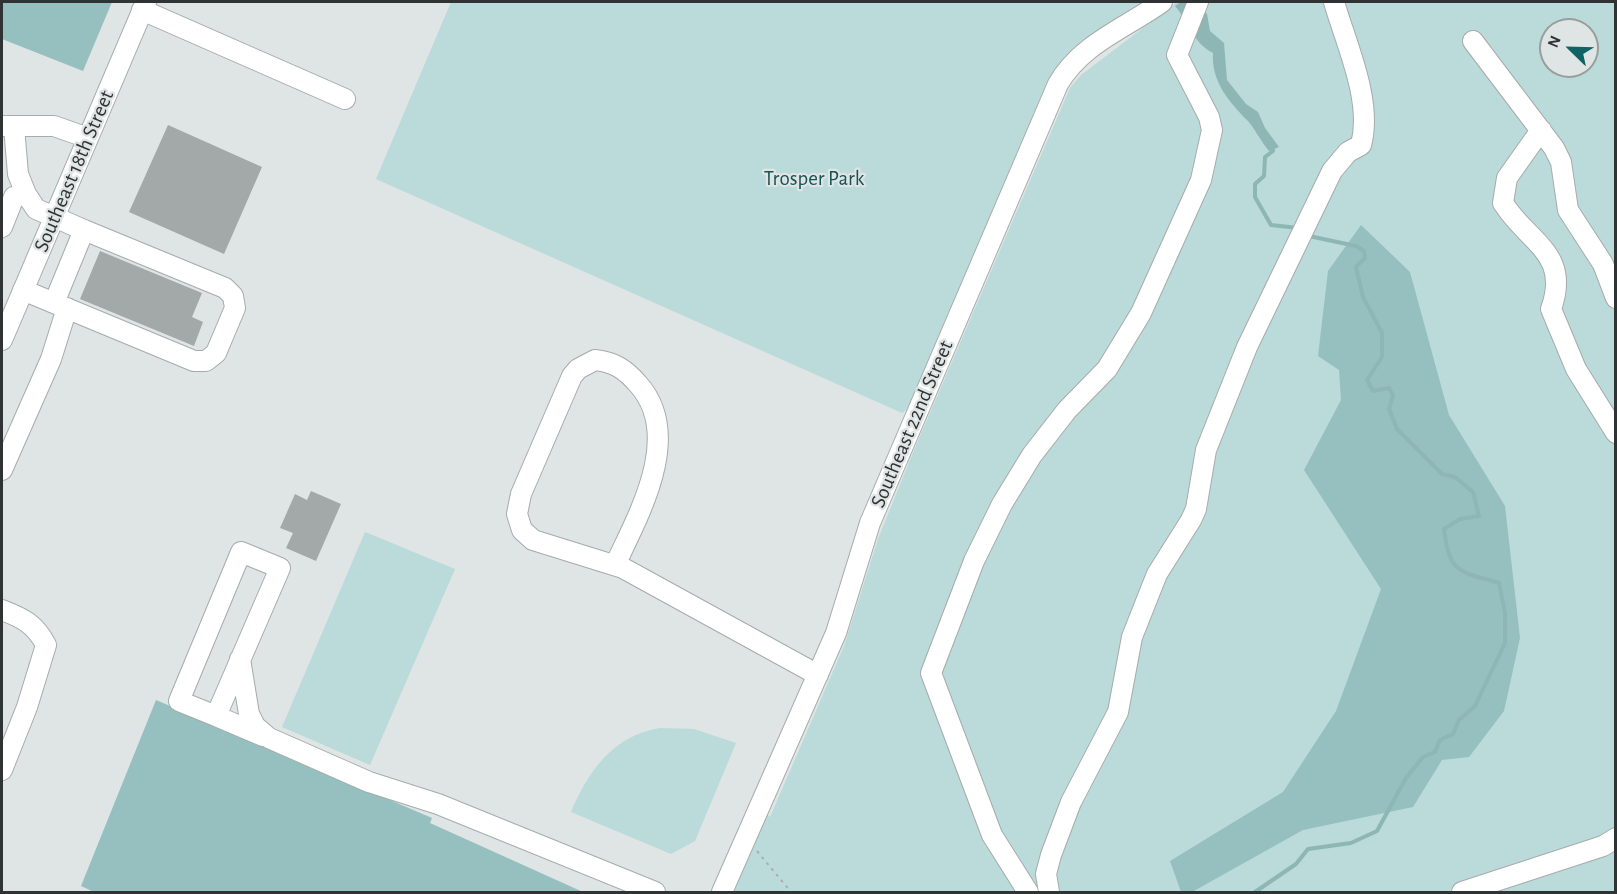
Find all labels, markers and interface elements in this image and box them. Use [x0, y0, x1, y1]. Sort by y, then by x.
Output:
north arrow [1539, 18, 1599, 78]
text: N [1545, 34, 1564, 50]
street label: Southeast 18th Street [29, 86, 119, 256]
park label: Trosper Park [764, 166, 864, 192]
street label: Southeast 22nd Street [865, 337, 959, 511]

